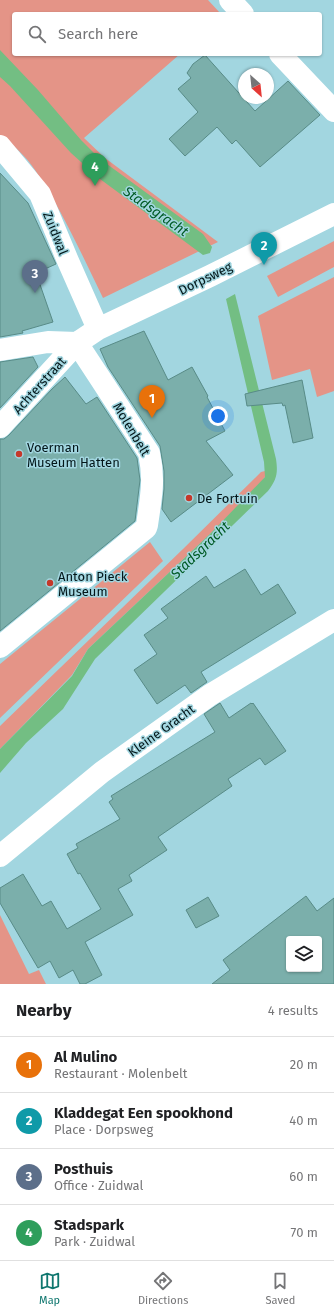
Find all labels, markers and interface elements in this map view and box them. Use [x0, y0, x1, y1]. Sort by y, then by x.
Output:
search box [12, 12, 322, 56]
icon: search [26, 23, 48, 45]
text: Search here [58, 25, 138, 43]
north arrow [238, 68, 274, 104]
pin: 4 [82, 153, 108, 186]
water label: Stadsgracht [119, 182, 192, 240]
street label: Zuidwal [40, 209, 71, 257]
pin: 2 [251, 232, 277, 265]
street label: Dorpsweg [176, 259, 235, 298]
pin: 3 [22, 260, 48, 293]
street label: Achterstraat [10, 353, 69, 417]
pin: 1 [139, 385, 165, 418]
street label: Molenbelt [110, 400, 153, 459]
your location [208, 406, 228, 426]
place label: Voerman Museum Hatten [27, 440, 120, 470]
marker: Voerman Museum Hatten [14, 449, 24, 459]
place label: De Fortuin [197, 491, 258, 506]
marker: De Fortuin [184, 493, 194, 503]
water label: Stadsgracht [167, 518, 233, 583]
place label: Anton Pieck Museum [58, 569, 128, 599]
marker: Anton Pieck Museum [45, 578, 55, 588]
street label: Kleine Gracht [125, 701, 198, 760]
map controls [286, 936, 322, 972]
button: layers [286, 936, 322, 972]
text: Nearby [16, 1000, 71, 1021]
text: 4 results [268, 1003, 318, 1018]
text: Al Mulino [54, 1048, 117, 1066]
text: 1 [26, 1057, 32, 1072]
text: 20 m [290, 1057, 318, 1072]
text: Restaurant · Molenbelt [54, 1066, 187, 1081]
text: Kladdegat Een spookhond [54, 1104, 233, 1122]
text: 2 [26, 1113, 32, 1128]
text: 40 m [289, 1113, 318, 1128]
text: Place · Dorpsweg [54, 1122, 153, 1137]
text: Posthuis [54, 1160, 113, 1178]
text: 3 [26, 1169, 32, 1184]
text: 60 m [289, 1169, 318, 1184]
text: Office · Zuidwal [54, 1178, 143, 1193]
text: Stadspark [54, 1216, 124, 1234]
text: 4 [25, 1225, 33, 1240]
text: 70 m [291, 1225, 318, 1240]
text: Park · Zuidwal [54, 1234, 135, 1249]
tab: Map [39, 1270, 61, 1307]
tab: Directions [138, 1270, 188, 1307]
tab: Saved [266, 1270, 295, 1307]

